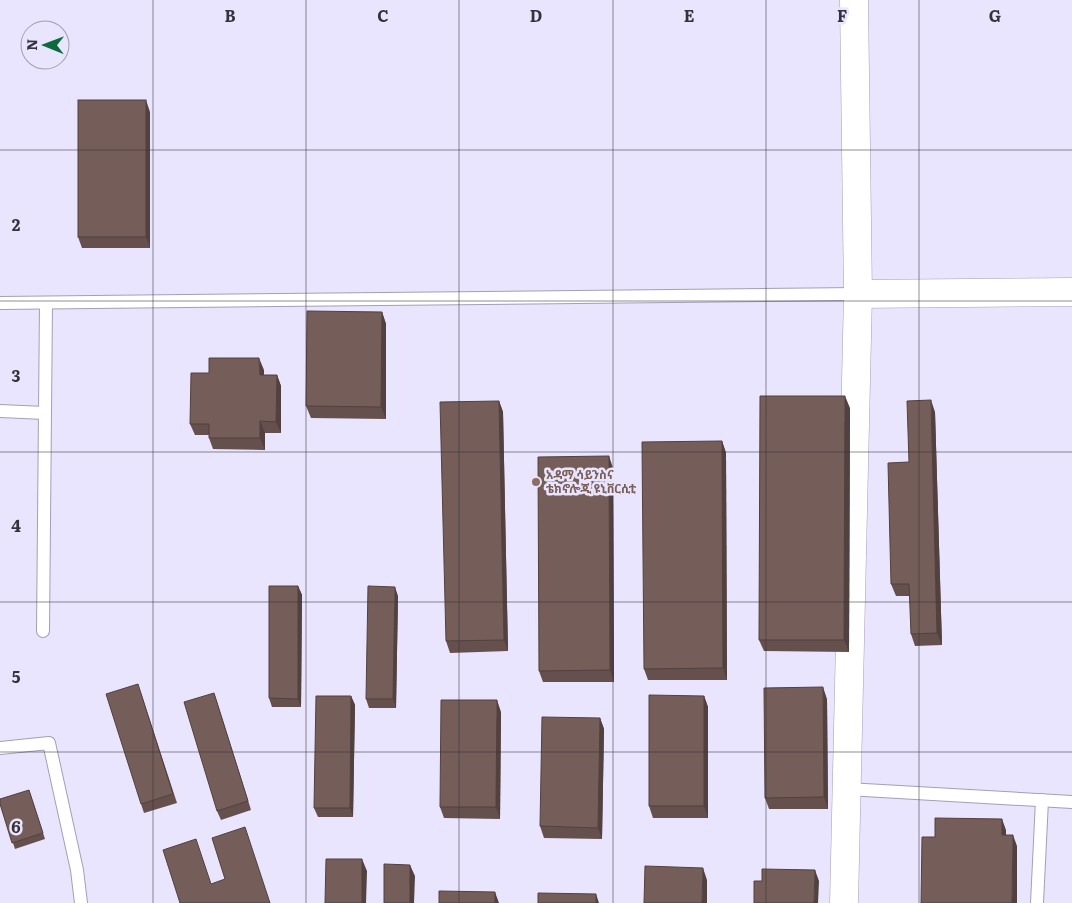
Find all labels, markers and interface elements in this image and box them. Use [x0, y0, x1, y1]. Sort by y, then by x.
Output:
text: B [224, 3, 236, 27]
text: C [377, 3, 389, 27]
text: D [530, 3, 542, 27]
text: E [684, 3, 695, 27]
text: F [837, 3, 847, 27]
text: G [989, 3, 1001, 27]
north arrow [20, 20, 70, 70]
text: N [21, 38, 41, 51]
text: 2 [12, 212, 21, 236]
text: 3 [12, 363, 21, 387]
place label: አዳማ ሳይንስና ቴክኖሎጂ ዩኒቨርሲቲ [546, 465, 637, 497]
marker: አዳማ ሳይንስና ቴክኖሎጂ ዩኒቨርሲቲ [530, 476, 542, 488]
text: 4 [11, 513, 21, 537]
text: 5 [12, 664, 21, 688]
text: 6 [11, 814, 21, 838]

